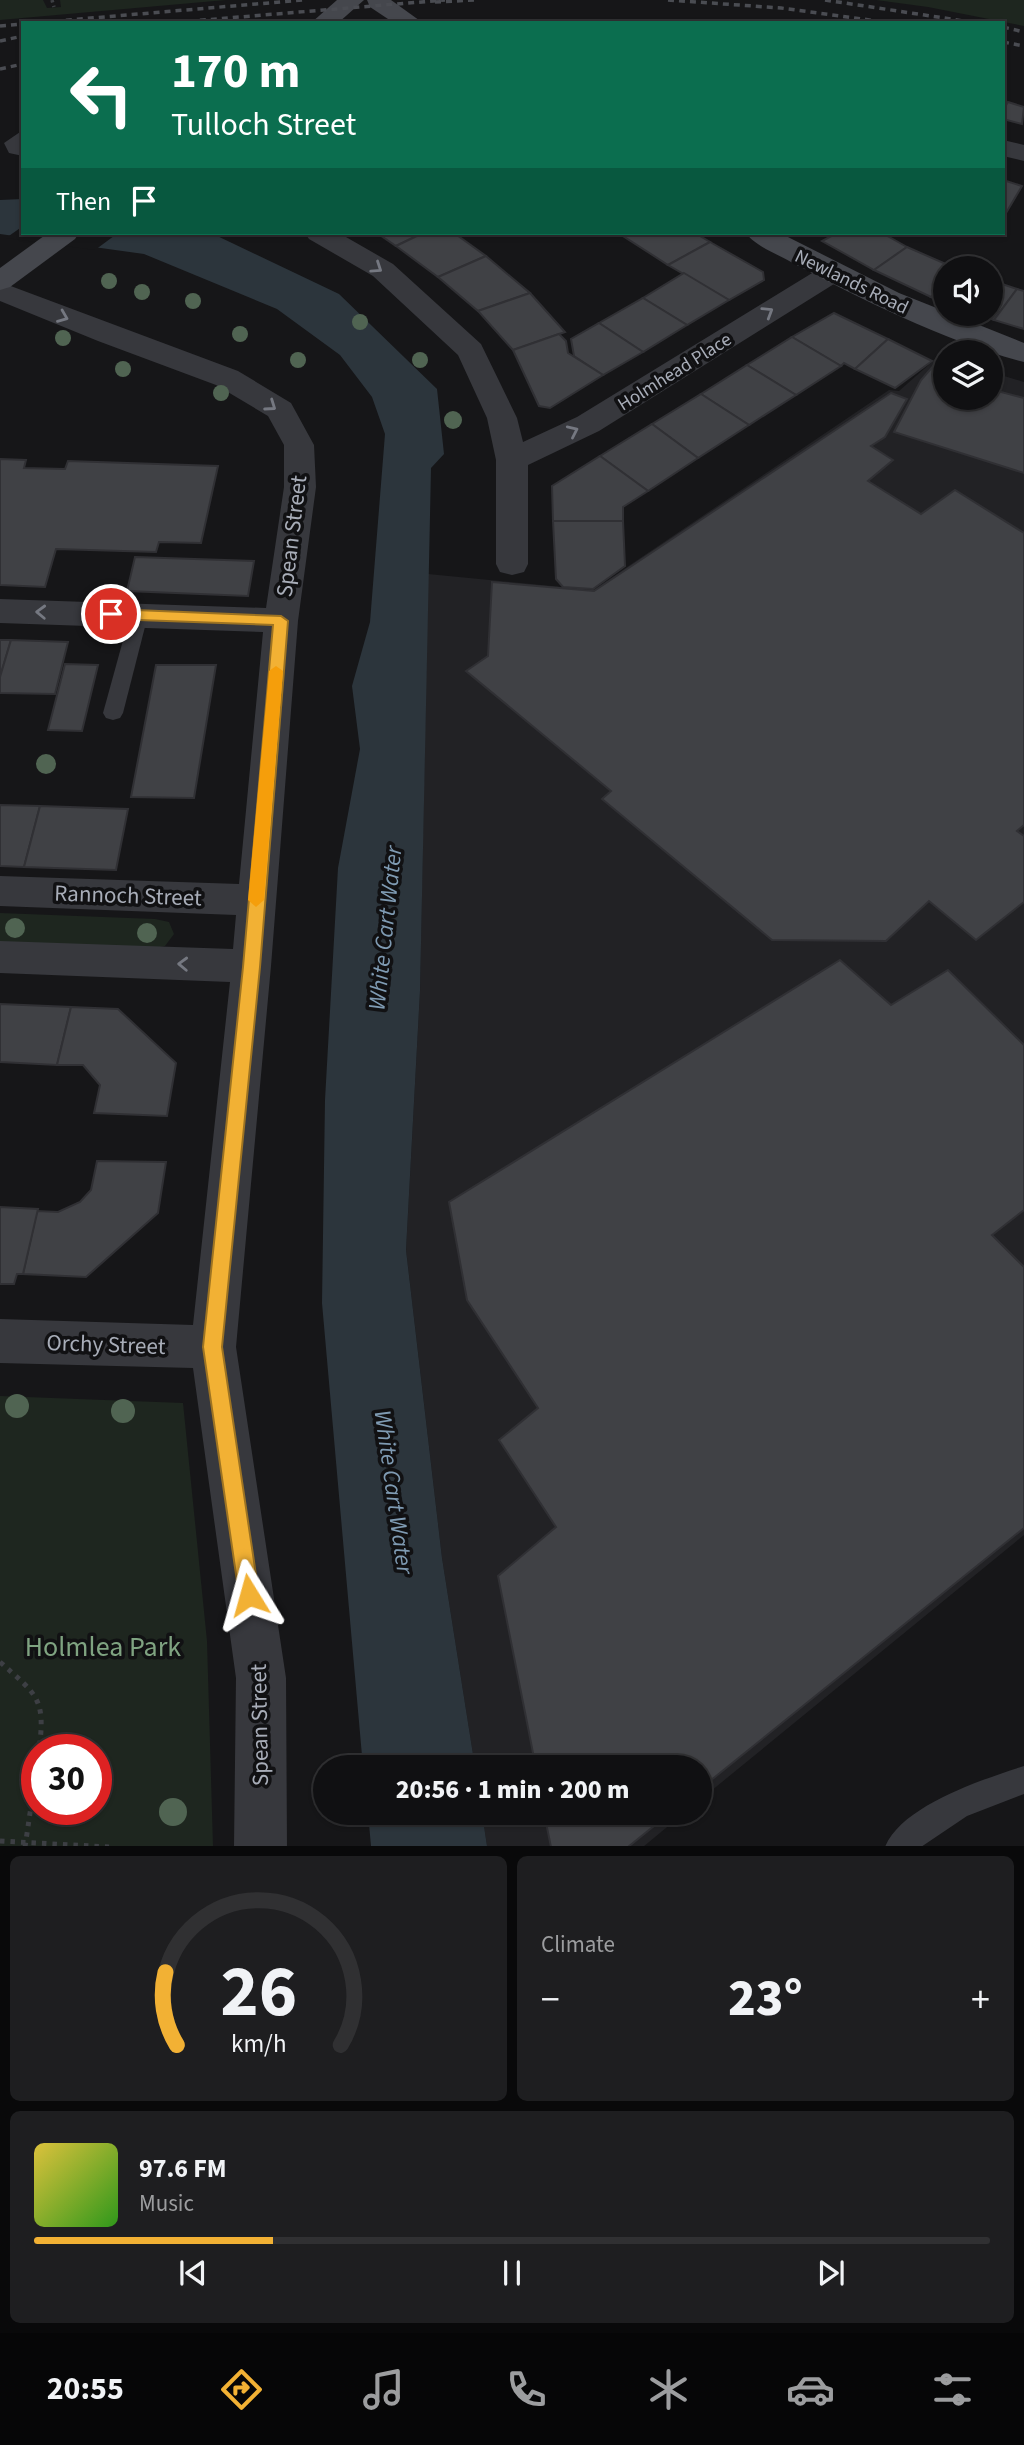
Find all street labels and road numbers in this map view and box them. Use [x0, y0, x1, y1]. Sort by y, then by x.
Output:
street label: Newlands Road [790, 243, 913, 322]
street label: Holmhead Place [613, 326, 737, 418]
street label: Spean Street [268, 473, 315, 599]
street label: Rannoch Street [54, 876, 202, 915]
street label: Orchy Street [46, 1326, 166, 1363]
street label: Spean Street [242, 1663, 277, 1787]

